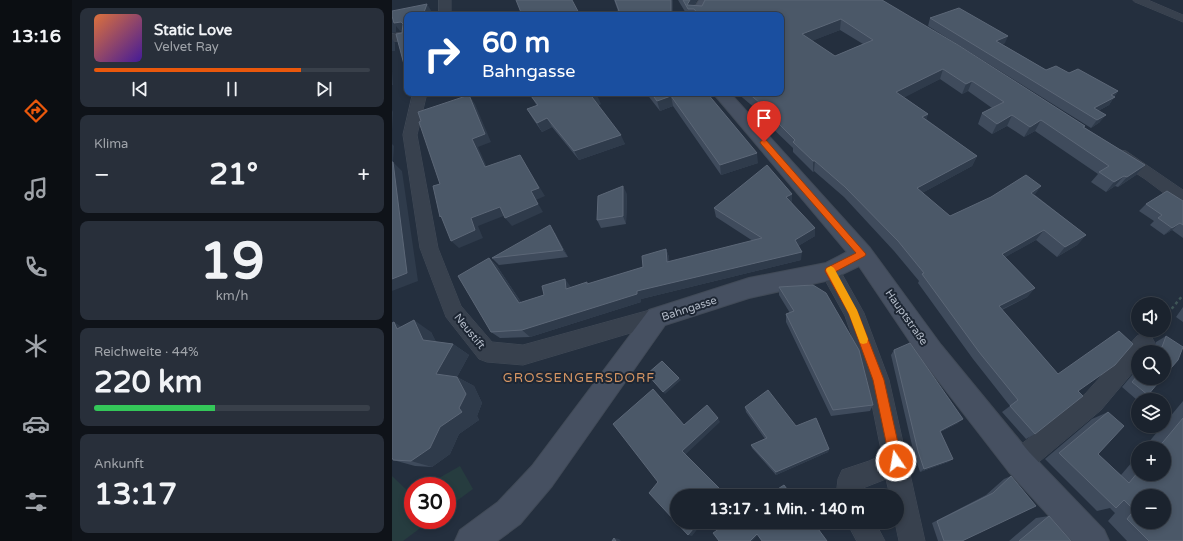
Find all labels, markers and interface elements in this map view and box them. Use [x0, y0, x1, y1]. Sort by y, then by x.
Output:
text: Static Love [154, 21, 232, 39]
text: 13:16 [11, 25, 61, 47]
text: 60 m [482, 26, 550, 60]
icon: right [416, 28, 468, 80]
text: Velvet Ray [154, 39, 219, 55]
text: Bahngasse [482, 60, 575, 82]
icon: previous [129, 78, 151, 100]
icon: pause [221, 78, 243, 100]
icon: next [313, 78, 335, 100]
icon: directions [22, 97, 50, 125]
pin [747, 101, 781, 142]
icon: arrive [753, 107, 775, 129]
text: Klima [94, 136, 128, 152]
text: 21° [209, 156, 258, 193]
text: − [94, 162, 110, 188]
text: + [358, 162, 370, 188]
icon: music [22, 175, 50, 203]
text: 19 [199, 230, 265, 293]
icon: phone [22, 253, 50, 281]
street label: Hauptstraße [883, 287, 931, 348]
text: km/h [216, 288, 248, 304]
street label: Bahngasse [660, 293, 718, 323]
map controls [1131, 297, 1171, 529]
button: sound [1131, 297, 1171, 337]
street label: Neustift [451, 311, 488, 352]
icon: climate [22, 332, 50, 360]
text: Reichweite · 44% [94, 344, 199, 360]
button: search [1131, 345, 1171, 385]
text: 220 km [94, 364, 202, 401]
district label: GROSSENGERSDORF [503, 370, 655, 386]
button: layers [1131, 393, 1171, 433]
icon: car [22, 410, 50, 438]
position arrow [875, 440, 917, 482]
button: + [1131, 441, 1171, 481]
text: Ankunft [94, 456, 144, 472]
text: 13:17 [94, 476, 177, 513]
speed limit sign: 30 [404, 477, 456, 529]
icon: filters [22, 488, 50, 516]
button: − [1131, 489, 1171, 529]
text: 13:17 · 1 Min. · 140 m [709, 500, 865, 518]

